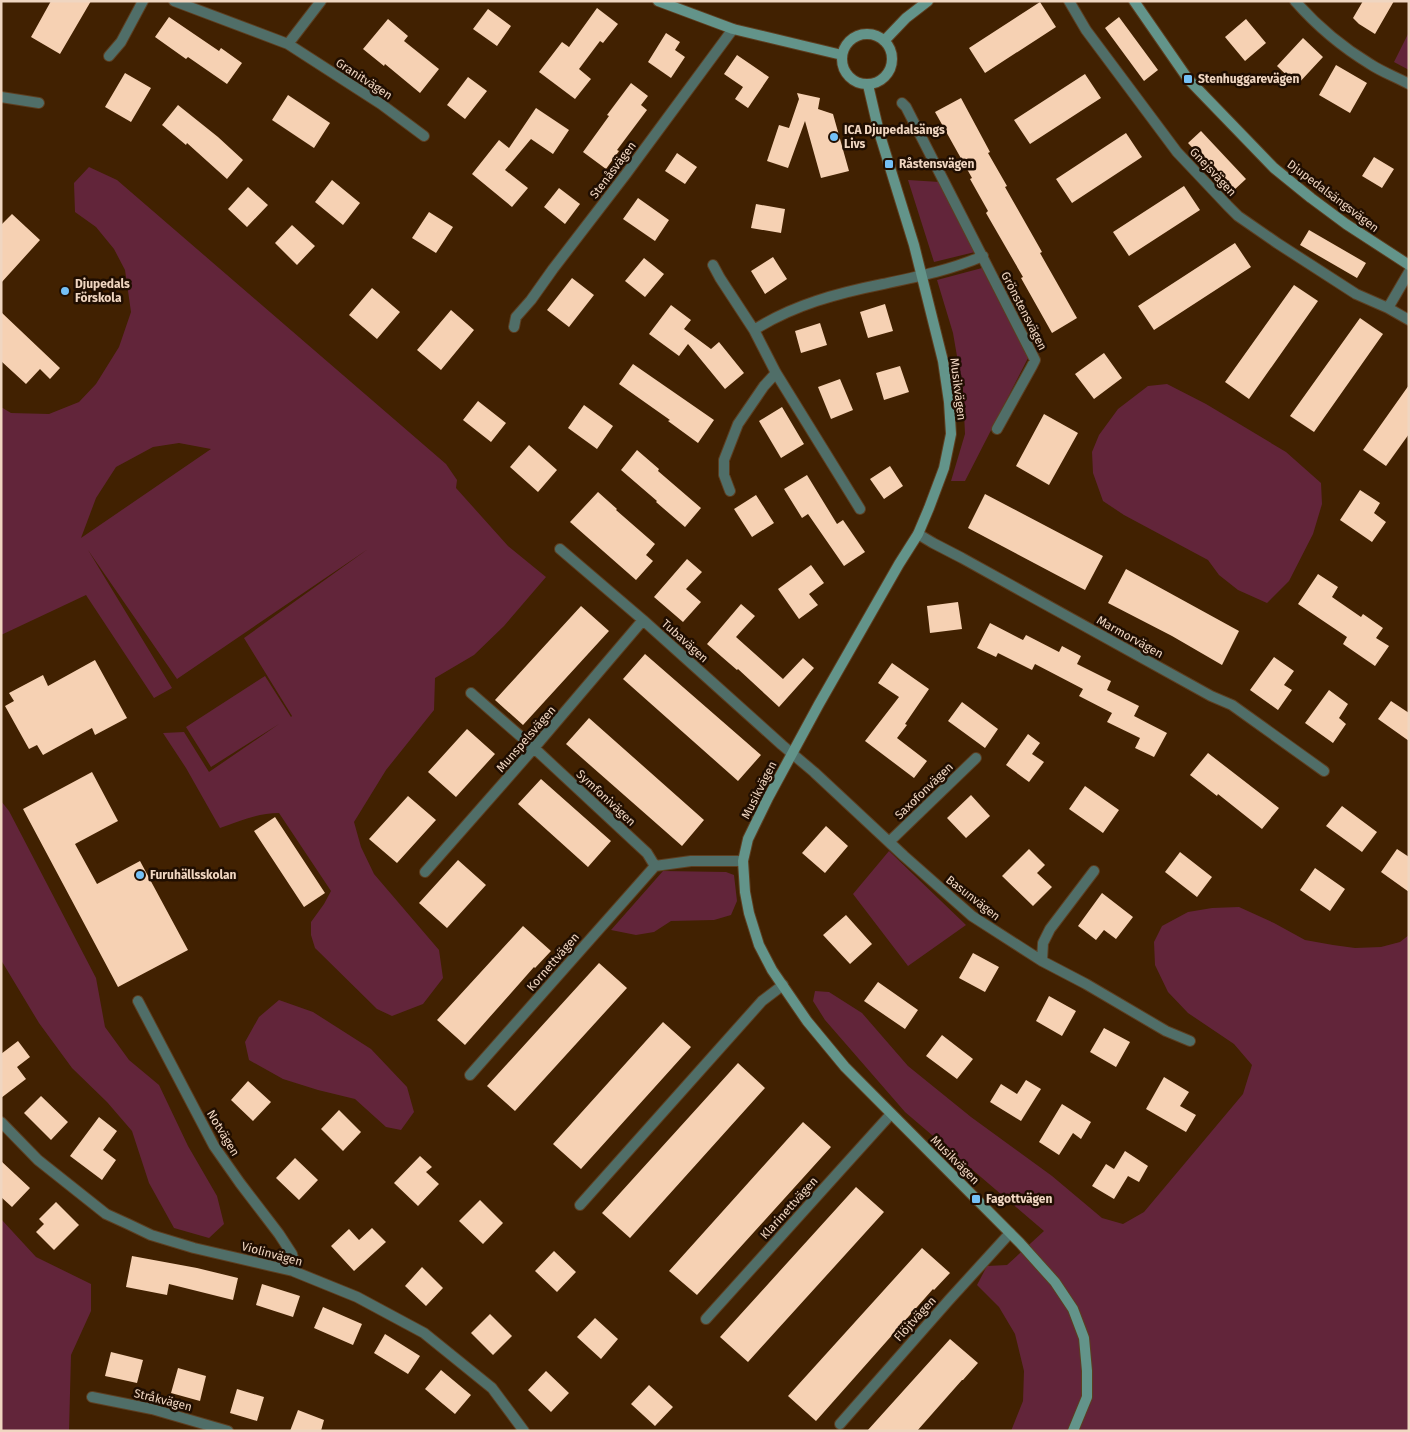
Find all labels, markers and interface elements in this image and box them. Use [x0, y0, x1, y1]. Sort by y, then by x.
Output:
street label: Granitvägen [333, 55, 395, 103]
place label: Stenhuggarevägen [1198, 72, 1299, 86]
marker: Stenhuggarevägen [1182, 73, 1194, 85]
place label: ICA Djupedalsängs Livs [844, 123, 945, 151]
marker: ICA Djupedalsängs Livs [828, 131, 840, 143]
street label: Stenåsvägen [587, 139, 639, 201]
street label: Gnejsvägen [1187, 145, 1239, 199]
place label: Råstensvägen [899, 157, 974, 171]
street label: Djupedalsängsvägen [1284, 157, 1382, 235]
marker: Råstensvägen [883, 158, 895, 170]
street label: Grönstensvägen [998, 269, 1050, 353]
place label: Djupedals Förskola [75, 277, 130, 305]
marker: Djupedals Förskola [59, 285, 71, 297]
street label: Musikvägen [947, 357, 969, 421]
street label: Marmorvägen [1094, 613, 1166, 661]
street label: Tubavägen [659, 616, 711, 666]
street label: Munspelsvägen [493, 703, 559, 775]
street label: Musikvägen [738, 759, 780, 821]
street label: Saxofonvägen [892, 760, 956, 822]
street label: Symfonivägen [574, 767, 638, 829]
place label: Furuhällsskolan [150, 868, 237, 882]
marker: Furuhällsskolan [134, 869, 146, 881]
street label: Basunvägen [943, 872, 1003, 924]
street label: Kornettvägen [524, 930, 582, 994]
street label: Notvägen [204, 1107, 242, 1159]
street label: Musikvägen [928, 1133, 982, 1187]
street label: Klarinettvägen [757, 1174, 821, 1242]
place label: Fagottvägen [986, 1192, 1052, 1206]
marker: Fagottvägen [970, 1193, 982, 1205]
street label: Violinvägen [240, 1239, 304, 1269]
street label: Flöjtvägen [891, 1294, 939, 1344]
street label: Stråkvägen [132, 1386, 194, 1414]

